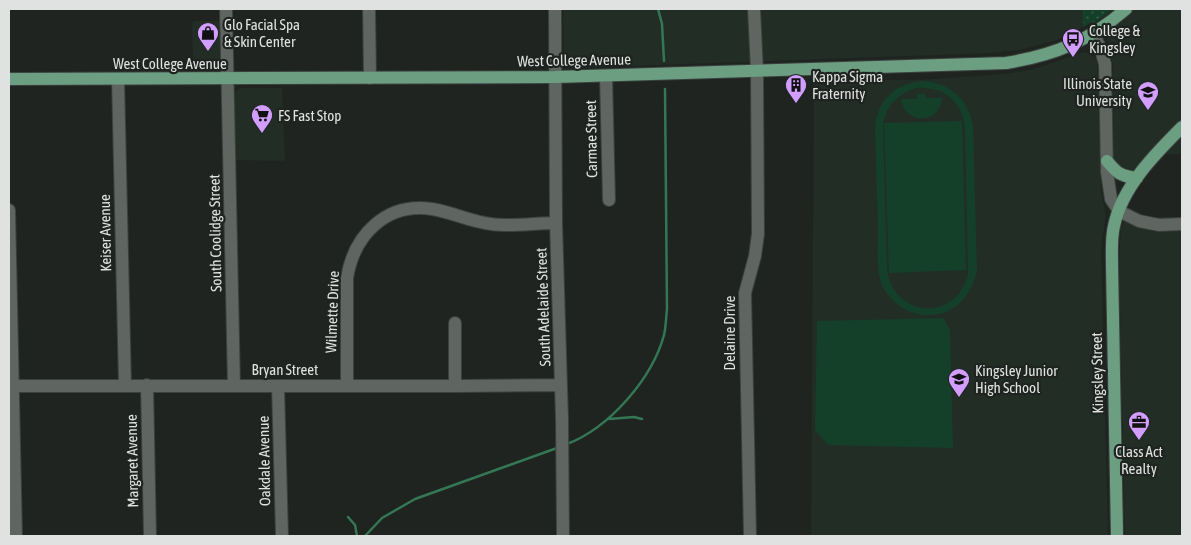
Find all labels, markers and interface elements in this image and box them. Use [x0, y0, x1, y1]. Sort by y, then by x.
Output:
place label: Glo Facial Spa & Skin Center [224, 16, 300, 50]
shop icon: Glo Facial Spa & Skin Center [196, 21, 220, 52]
place label: College & Kingsley [1089, 22, 1140, 56]
bus stop icon: College & Kingsley [1061, 27, 1085, 58]
street label: West College Avenue [517, 51, 631, 69]
street label: West College Avenue [113, 55, 227, 72]
place label: Kappa Sigma Fraternity [812, 68, 883, 102]
building icon: Kappa Sigma Fraternity [784, 73, 808, 104]
place label: Illinois State University [1063, 75, 1132, 109]
school or university icon: Illinois State University [1136, 80, 1160, 111]
street label: Carmae Street [582, 100, 600, 178]
supermarket icon: FS Fast Stop [250, 103, 274, 134]
place label: FS Fast Stop [278, 107, 341, 124]
street label: South Coolidge Street [205, 174, 225, 292]
street label: Keiser Avenue [96, 194, 114, 272]
street label: South Adelaide Street [532, 247, 554, 367]
street label: Wilmette Drive [322, 270, 342, 353]
street label: Delaine Drive [721, 295, 738, 370]
street label: Kingsley Street [1088, 332, 1106, 414]
street label: Bryan Street [252, 361, 318, 378]
place label: Kingsley Junior High School [975, 362, 1058, 396]
school or university icon: Kingsley Junior High School [947, 367, 971, 398]
office icon: Class Act Realty [1127, 410, 1151, 441]
street label: Margaret Avenue [123, 414, 141, 508]
street label: Oakdale Avenue [255, 416, 273, 506]
place label: Class Act Realty [1115, 443, 1163, 477]

